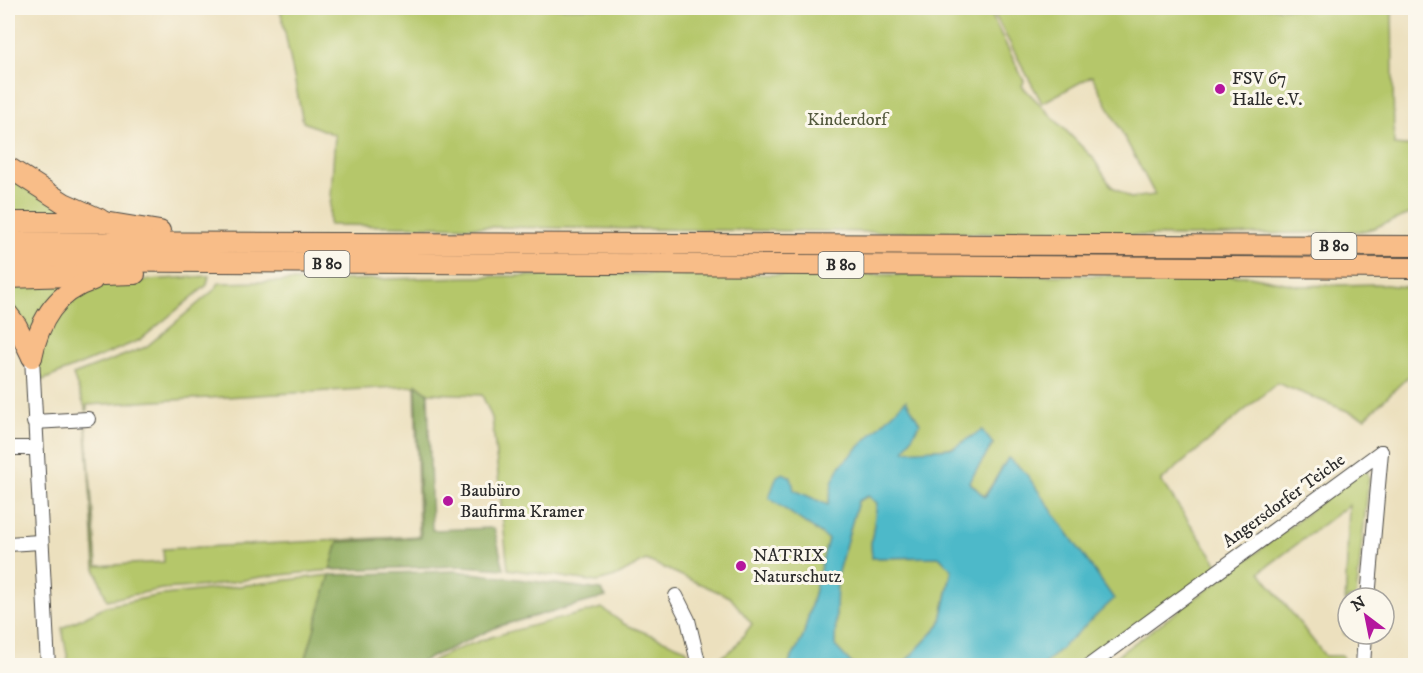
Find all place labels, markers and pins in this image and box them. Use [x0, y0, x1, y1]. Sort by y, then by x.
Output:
place label: FSV 67 Halle e.V. [1232, 68, 1302, 111]
marker: FSV 67 Halle e.V. [1213, 82, 1227, 96]
place label: Baubüro Baufirma Kramer [460, 480, 585, 523]
marker: Baubüro Baufirma Kramer [441, 494, 455, 508]
place label: NATRIX Naturschutz [753, 545, 842, 588]
marker: NATRIX Naturschutz [734, 559, 748, 573]

